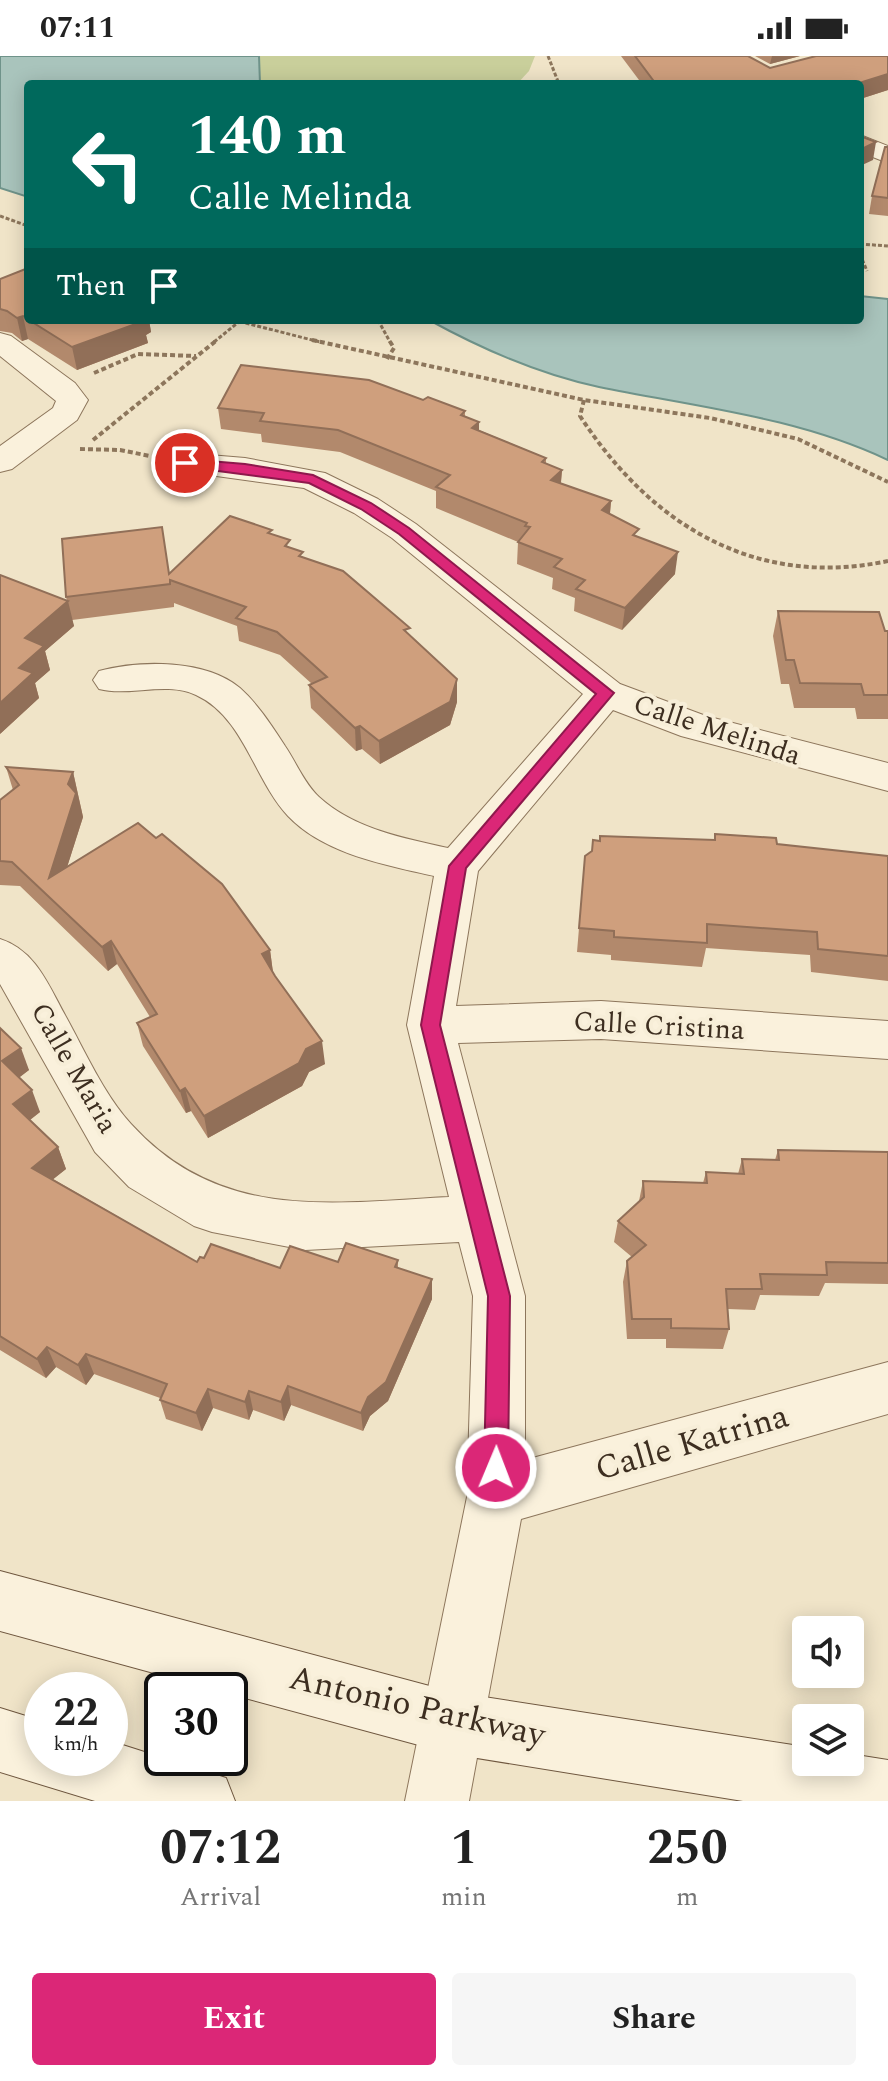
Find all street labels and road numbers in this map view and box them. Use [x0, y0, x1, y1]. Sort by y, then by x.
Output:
street label: Calle Melinda [628, 683, 807, 777]
street label: Calle Maria [19, 994, 129, 1142]
street label: Calle Cristina [572, 1000, 746, 1052]
street label: Calle Katrina [589, 1390, 795, 1495]
street label: Antonio Parkway [284, 1652, 552, 1762]

